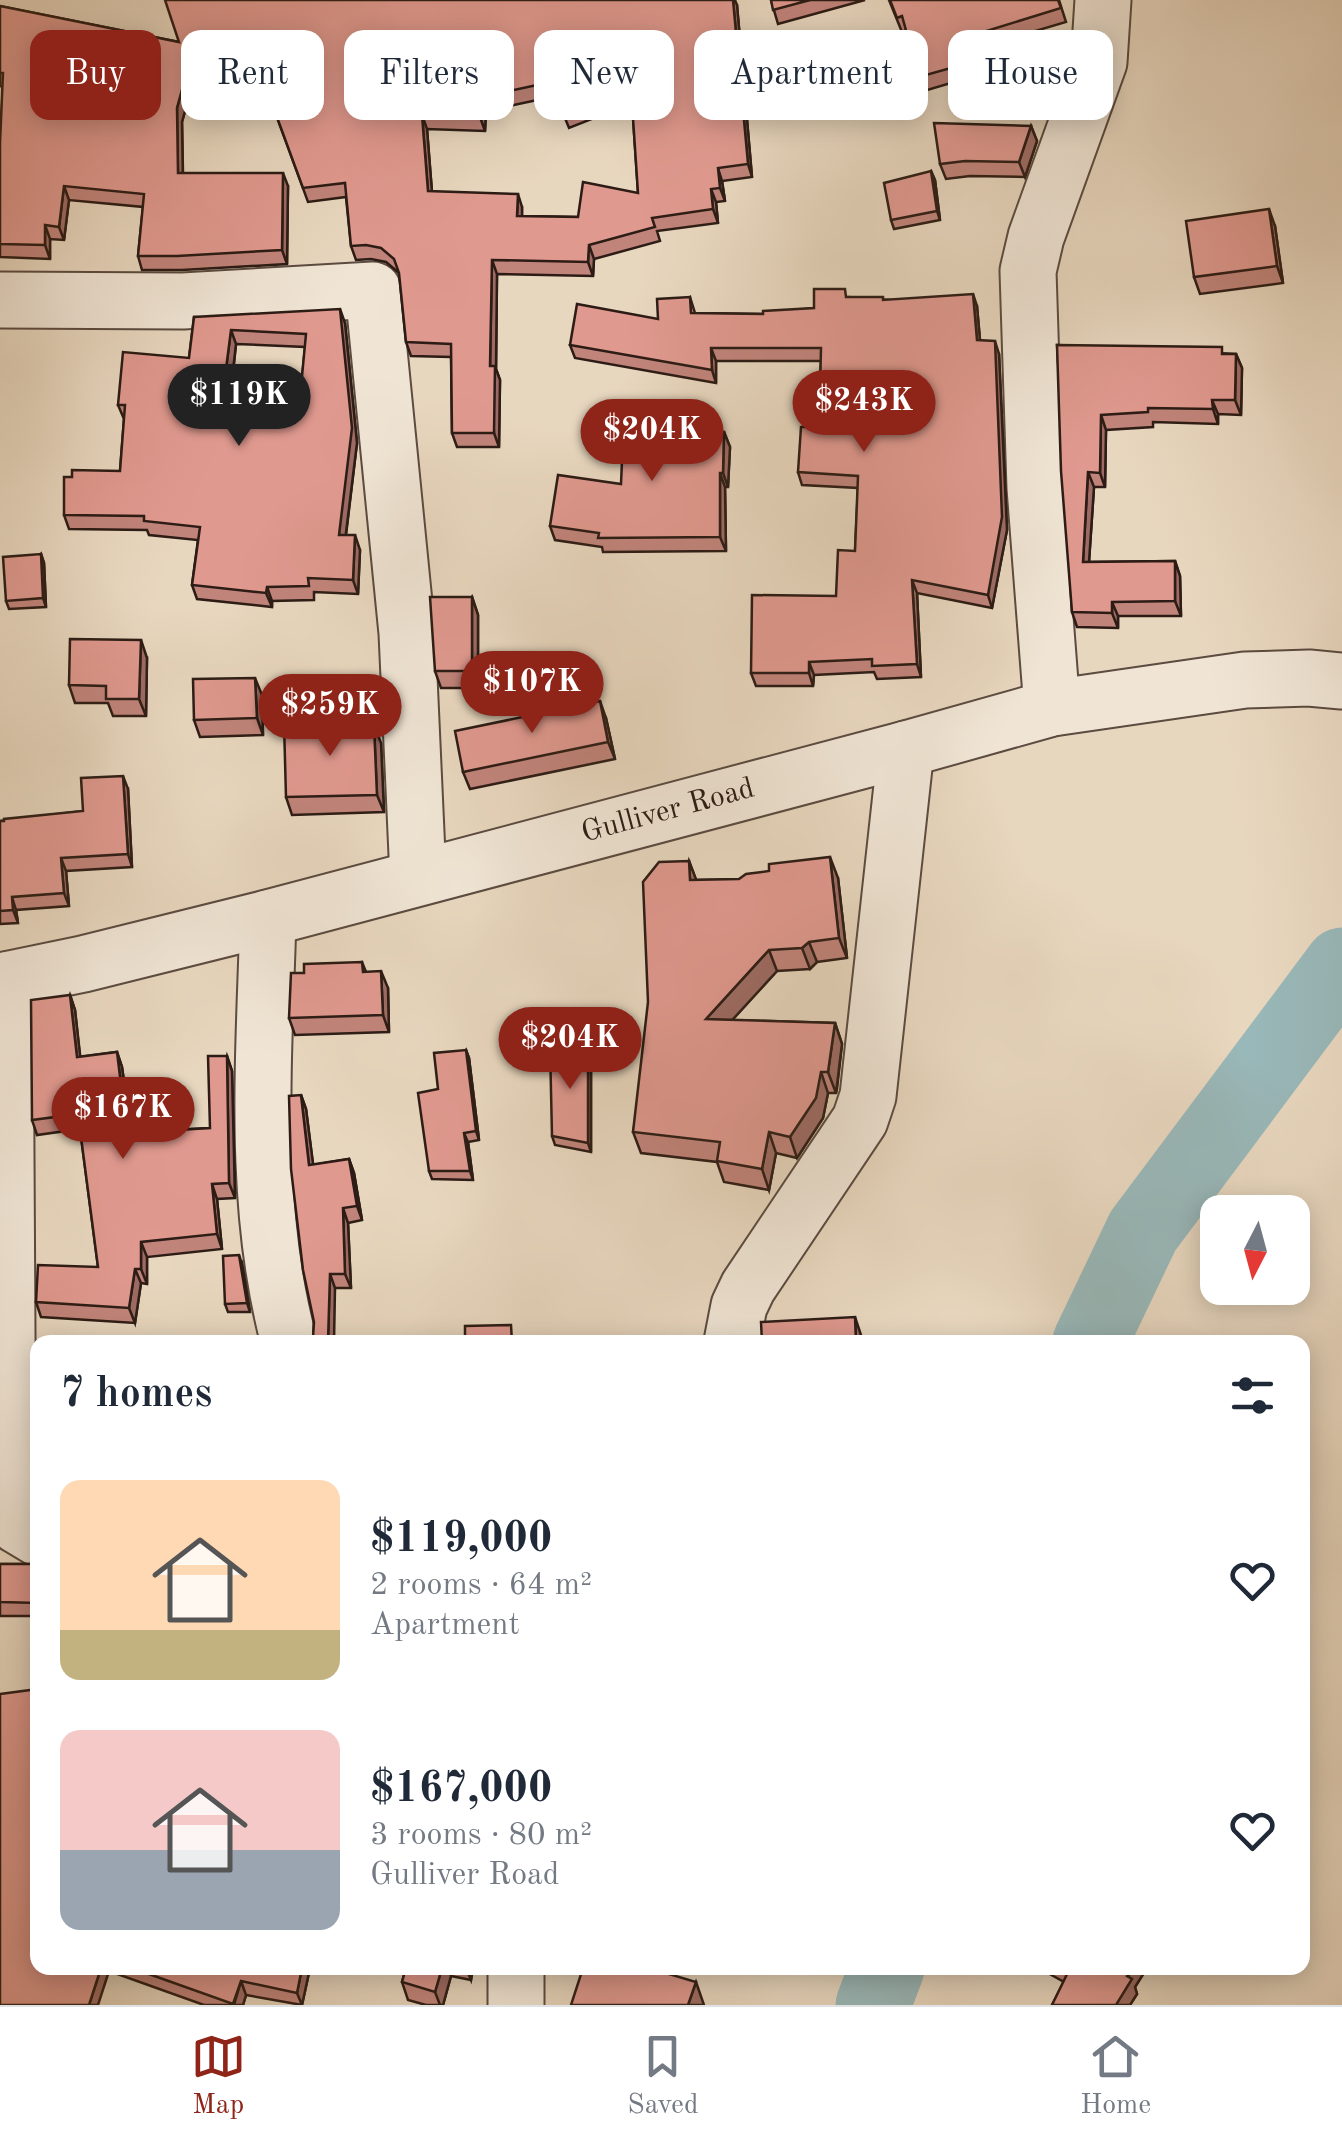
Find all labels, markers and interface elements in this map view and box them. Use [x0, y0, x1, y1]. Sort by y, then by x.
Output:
chip: Buy [30, 30, 161, 120]
chip: Rent [181, 30, 324, 120]
chip: Filters [344, 30, 514, 120]
chip: New [534, 30, 674, 120]
chip: Apartment [694, 30, 928, 120]
chip: House [948, 30, 1113, 120]
pin: $119K [169, 364, 309, 449]
pin: $243K [794, 370, 934, 455]
text: $119K [190, 380, 288, 412]
text: $243K [815, 386, 913, 418]
pin: $204K [582, 399, 722, 484]
text: $204K [603, 415, 701, 447]
pin: $107K [462, 651, 602, 736]
text: $107K [483, 667, 581, 699]
pin: $259K [260, 674, 400, 759]
text: $259K [281, 690, 379, 722]
street label: Gulliver Road [578, 774, 758, 848]
pin: $204K [500, 1007, 640, 1092]
text: $204K [521, 1023, 619, 1055]
pin: $167K [53, 1077, 193, 1162]
text: $167K [74, 1093, 172, 1125]
north arrow [1200, 1195, 1310, 1305]
map controls [1200, 1195, 1310, 1305]
icon: filters [1225, 1368, 1280, 1423]
text: 7 homes [60, 1374, 212, 1416]
text: $119,000 [370, 1519, 552, 1561]
icon: home [140, 1520, 260, 1640]
icon: heart [1225, 1553, 1280, 1608]
text: 2 rooms · 64 m² [370, 1570, 592, 1602]
text: Apartment [370, 1610, 520, 1642]
text: $167,000 [370, 1769, 552, 1811]
icon: home [140, 1770, 260, 1890]
icon: heart [1225, 1803, 1280, 1858]
text: 3 rooms · 80 m² [370, 1820, 592, 1852]
text: Gulliver Road [370, 1860, 560, 1892]
tab: Map [191, 2029, 246, 2124]
tab: Saved [627, 2029, 699, 2124]
tab: Home [1080, 2029, 1151, 2124]

